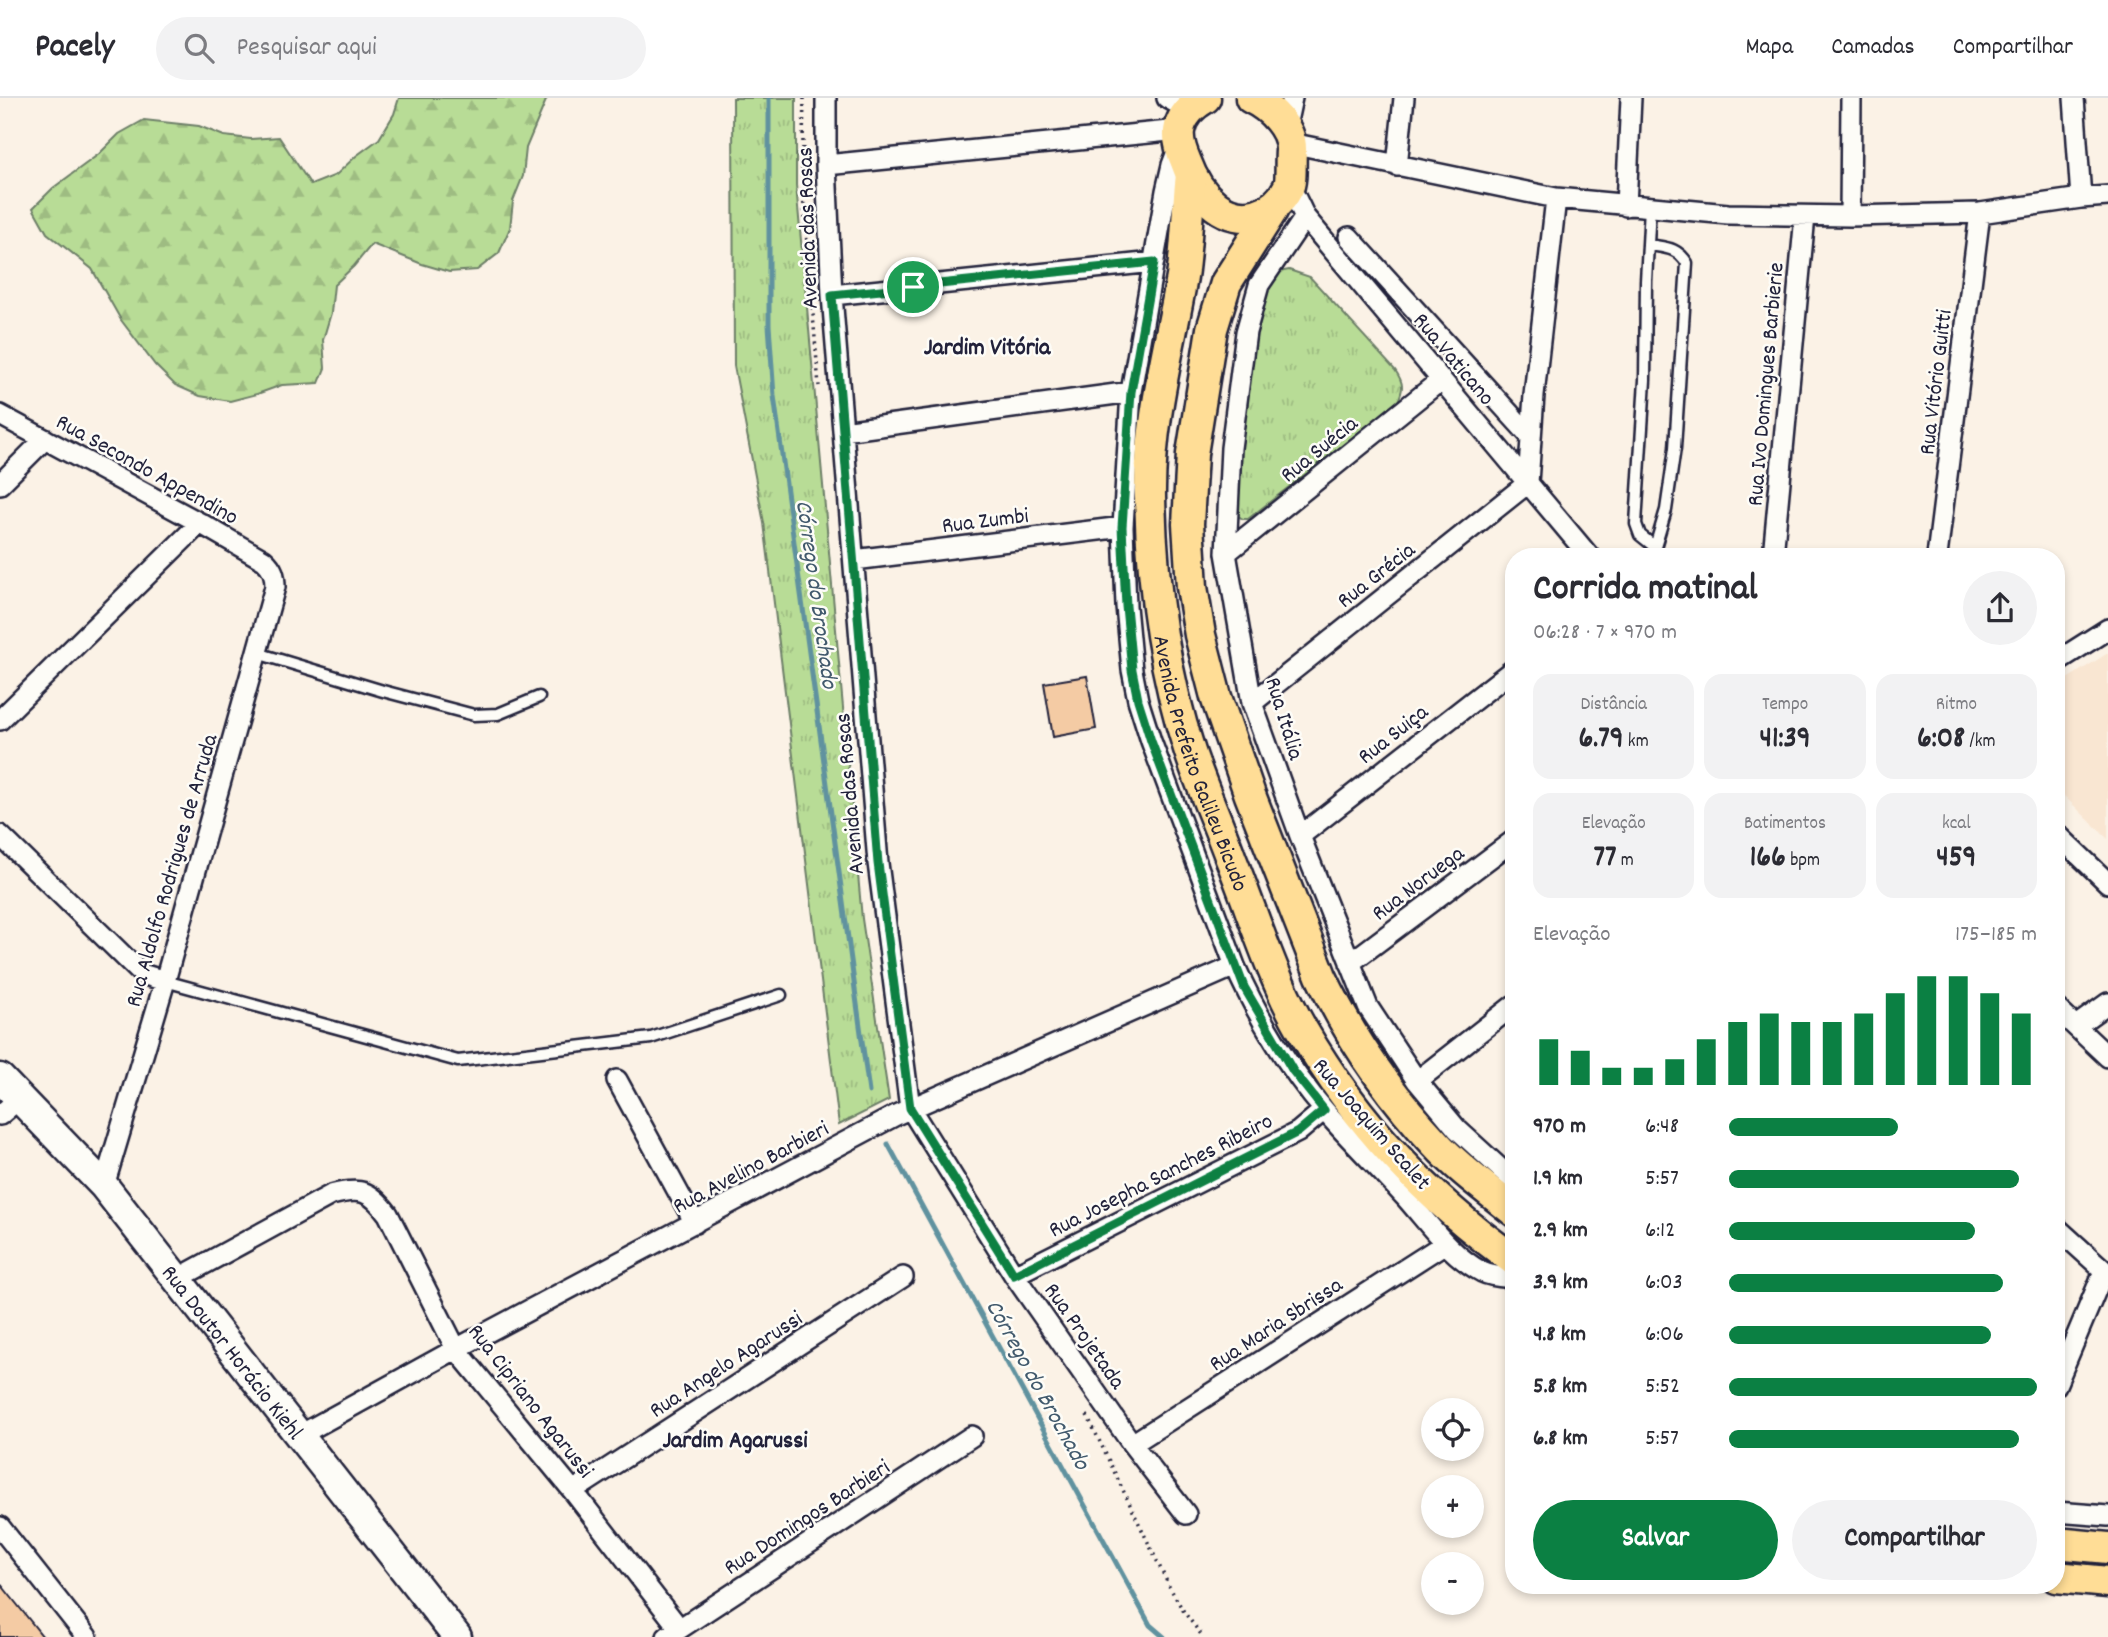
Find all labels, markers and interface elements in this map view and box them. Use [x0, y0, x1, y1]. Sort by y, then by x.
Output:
search box [156, 17, 646, 80]
text: Pacely [35, 25, 114, 72]
icon: search [180, 29, 218, 67]
text: Pesquisar aqui [236, 30, 377, 67]
text: Mapa [1746, 31, 1793, 65]
text: Camadas [1831, 31, 1915, 65]
text: Compartilhar [1953, 31, 2073, 65]
street label: Avenida das Rosas [790, 146, 829, 309]
pin [883, 257, 943, 317]
street label: Rua Ivo Domingues Barbierie [1740, 261, 1795, 508]
icon: arrive [894, 268, 932, 306]
street label: Rua Vaticano [1403, 307, 1501, 414]
street label: Rua Vitório Guitti [1912, 308, 1963, 457]
district label: Jardim Vitória [924, 332, 1051, 366]
street label: Rua Secondo Appendino [49, 407, 244, 535]
street label: Rua Suécia [1274, 408, 1367, 492]
water label: Córrego do Brochado [785, 498, 845, 692]
street label: Rua Zumbi [940, 501, 1031, 544]
street label: Rua Grécia [1331, 535, 1424, 618]
text: Corrida matinal [1533, 563, 1758, 618]
button: share [1963, 571, 2037, 645]
text: 06:28 · 7 × 970 m [1533, 617, 1677, 650]
street label: Avenida Prefeito Galileu Bicudo [1142, 633, 1255, 897]
street label: Rua Itália [1254, 674, 1311, 766]
text: Distância [1580, 692, 1647, 719]
text: Tempo [1762, 692, 1808, 719]
text: Ritmo [1936, 692, 1977, 719]
street label: Rua Suiça [1352, 697, 1437, 774]
street label: Avenida das Rosas [828, 712, 875, 876]
text: 6.79 [1579, 719, 1624, 762]
text: 41:39 [1759, 719, 1811, 762]
text: 6:08 [1917, 719, 1965, 762]
street label: Rua Aldolfo Rodrigues de Arruda [119, 729, 229, 1011]
text: km [1624, 729, 1649, 756]
text: /km [1965, 729, 1996, 756]
text: Elevação [1582, 811, 1646, 838]
text: Batimentos [1744, 811, 1826, 838]
text: kcal [1942, 811, 1971, 838]
street label: Rua Noruega [1366, 838, 1473, 931]
text: 77 [1593, 838, 1616, 881]
text: 166 [1750, 838, 1786, 881]
text: 459 [1936, 838, 1976, 881]
text: m [1616, 848, 1634, 875]
text: bpm [1786, 848, 1820, 875]
text: Elevação [1533, 919, 1610, 952]
text: 175–185 m [1955, 919, 2037, 952]
street label: Rua Joaquim Scalet [1303, 1052, 1437, 1199]
street label: Rua Josepha Sanches Ribeiro [1044, 1106, 1279, 1248]
text: 970 m [1533, 1111, 1586, 1144]
text: 6:48 [1645, 1111, 1679, 1144]
street label: Rua Avelino Barbieri [668, 1114, 836, 1224]
text: 1.9 km [1533, 1163, 1583, 1196]
text: 5:57 [1645, 1163, 1679, 1196]
text: 2.9 km [1533, 1215, 1588, 1248]
text: 6:12 [1645, 1215, 1675, 1248]
street label: Rua Doutor Horácio Kiehl [152, 1259, 310, 1448]
text: 3.9 km [1533, 1267, 1588, 1300]
text: 6:03 [1645, 1267, 1683, 1300]
street label: Rua Maria Sbrissa [1204, 1270, 1351, 1382]
street label: Rua Projetada [1034, 1277, 1133, 1398]
water label: Córrego do Brochado [975, 1294, 1098, 1478]
street label: Rua Angelo Agarussi [644, 1304, 810, 1428]
street label: Rua Cipriano Agarussi [458, 1318, 600, 1487]
text: 4.8 km [1533, 1319, 1586, 1352]
text: 6:06 [1645, 1319, 1684, 1352]
text: 5.8 km [1533, 1371, 1587, 1404]
text: 5:52 [1645, 1371, 1680, 1404]
map controls [1421, 1398, 1484, 1615]
button: locate [1421, 1398, 1484, 1461]
text: 6.8 km [1533, 1423, 1588, 1456]
text: 5:57 [1645, 1423, 1679, 1456]
district label: Jardim Agarussi [662, 1425, 808, 1459]
street label: Rua Domingos Barbieri [718, 1453, 898, 1585]
button: + [1421, 1475, 1484, 1538]
button: Salvar [1533, 1500, 1778, 1580]
button: Compartilhar [1792, 1500, 2037, 1580]
button: − [1421, 1552, 1484, 1615]

